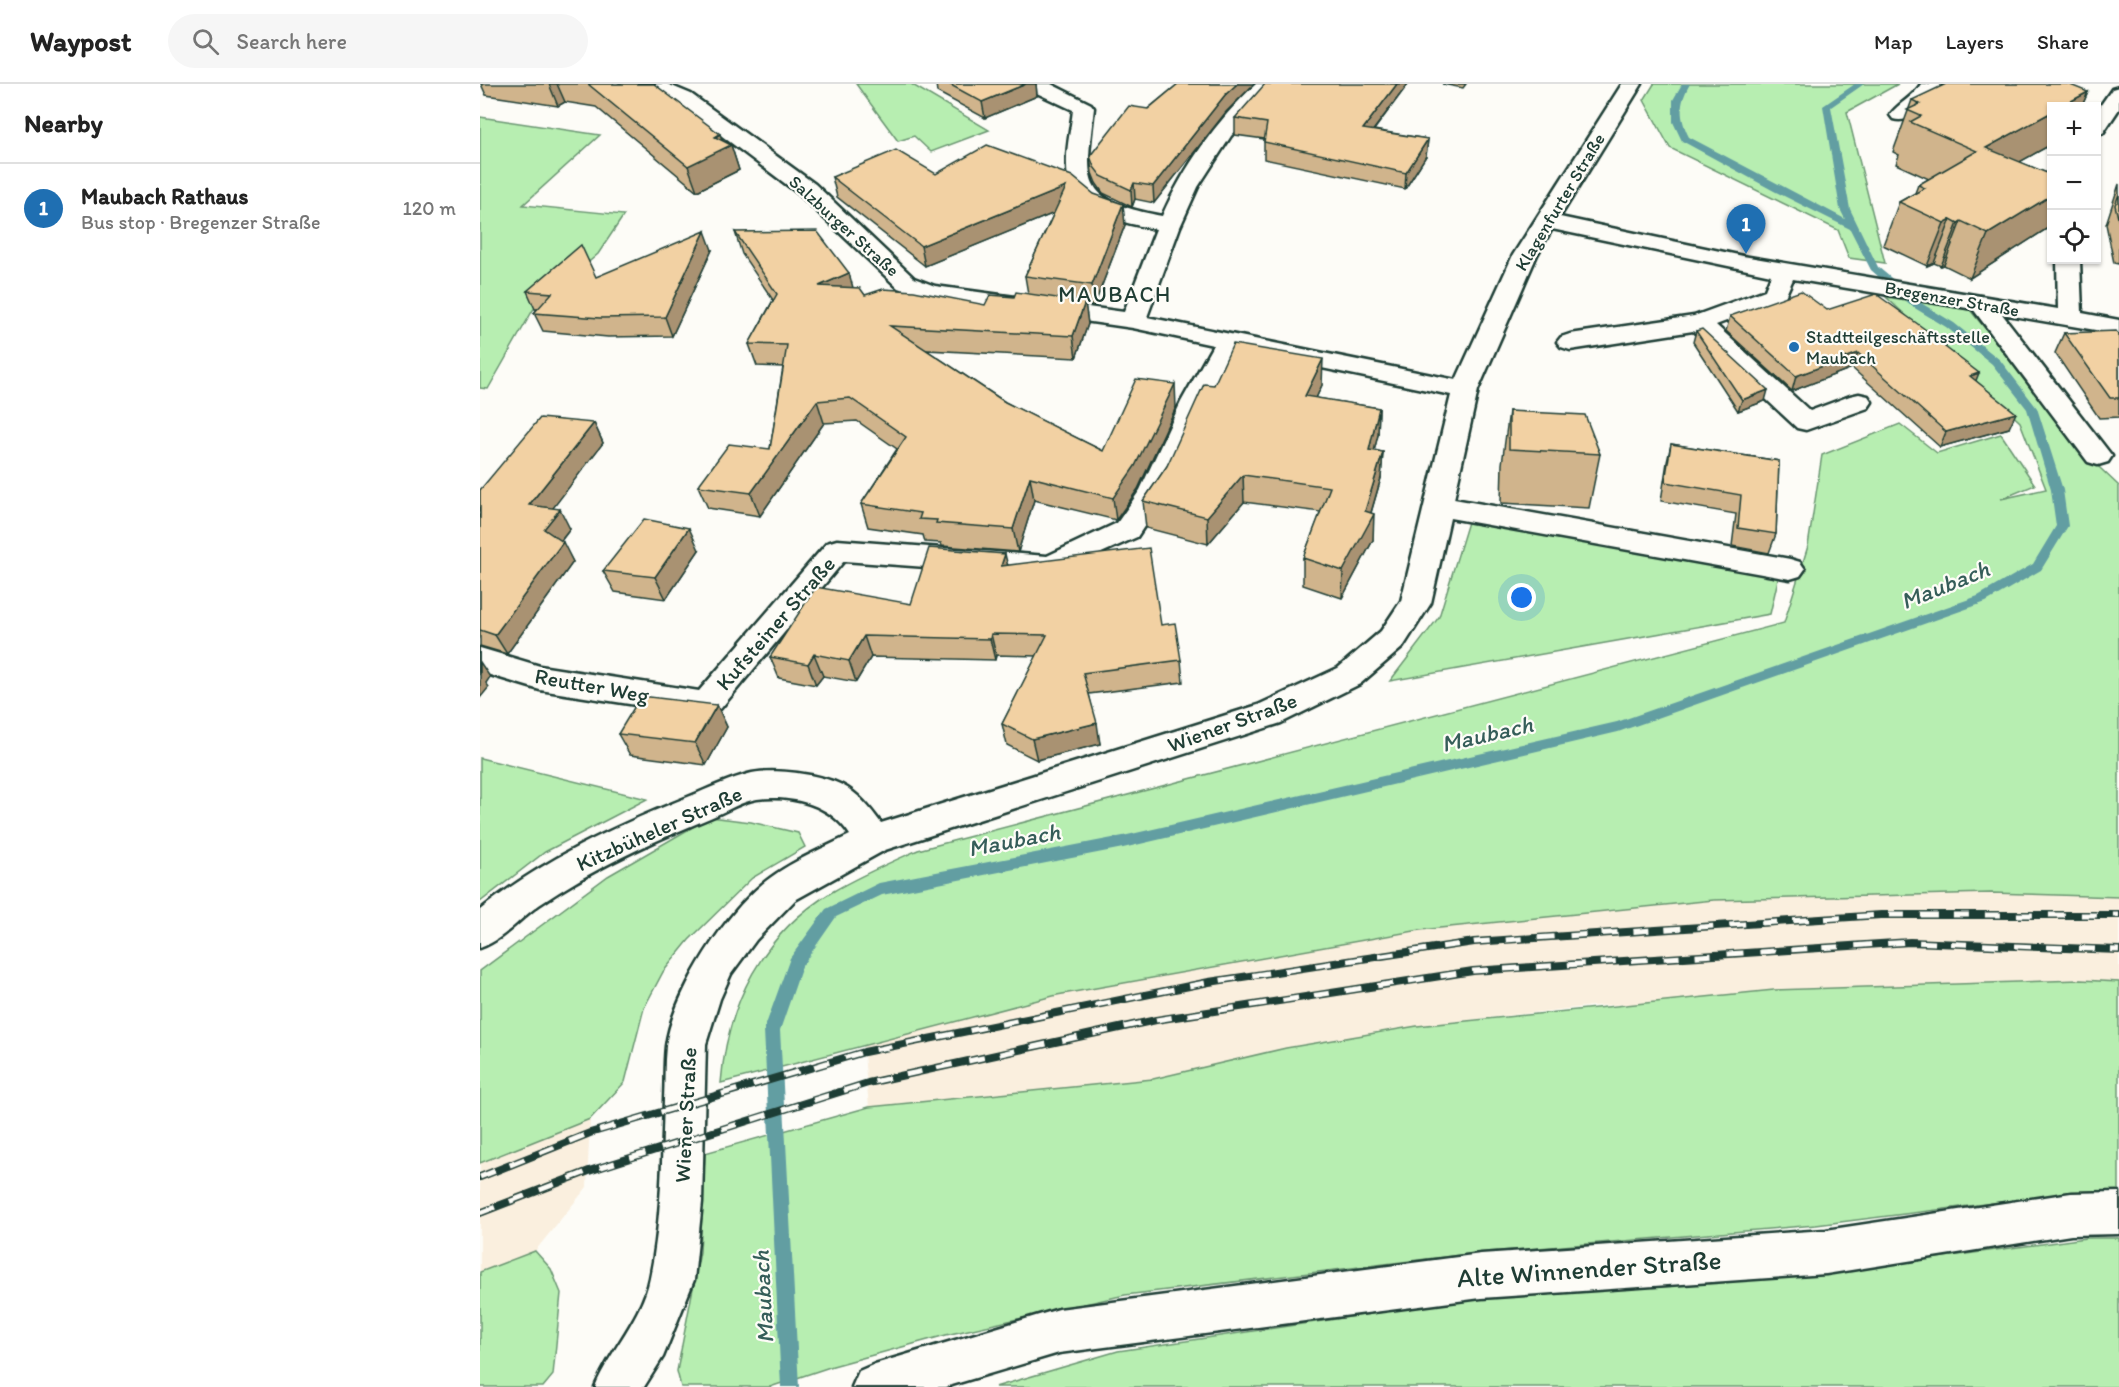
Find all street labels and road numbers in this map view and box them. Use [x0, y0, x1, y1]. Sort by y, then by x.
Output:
street label: Klagenfurter Straße [1510, 129, 1610, 275]
street label: Salzburger Straße [784, 171, 904, 281]
street label: Bregenzer Straße [1883, 276, 2021, 322]
street label: Kufsteiner Straße [710, 551, 841, 696]
street label: Reutter Weg [533, 662, 652, 709]
street label: Wiener Straße [1164, 687, 1301, 758]
street label: Kitzbüheler Straße [572, 780, 746, 877]
street label: Wiener Straße [668, 1046, 703, 1184]
street label: Alte Winnender Straße [1456, 1243, 1722, 1294]

